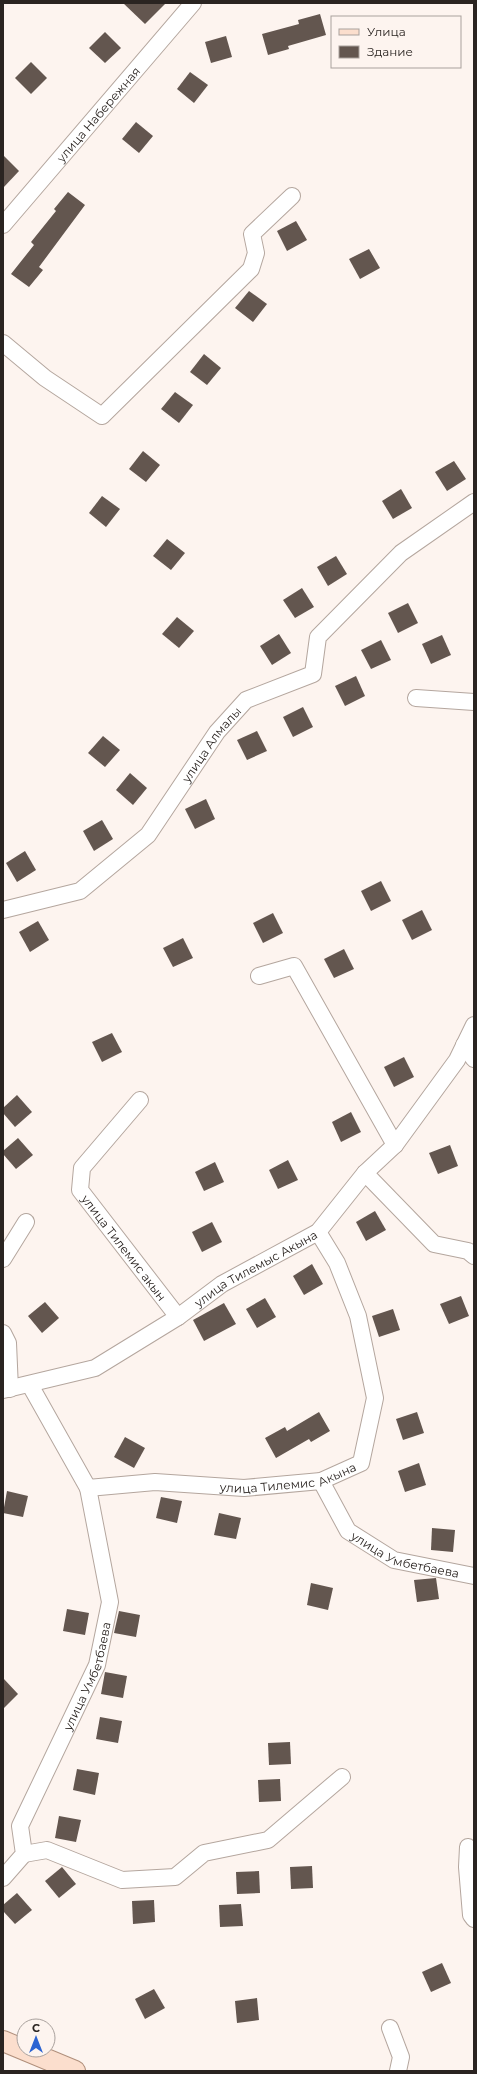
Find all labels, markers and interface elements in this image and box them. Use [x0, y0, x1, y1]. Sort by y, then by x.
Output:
legend [331, 16, 461, 68]
text: Улица [367, 24, 406, 39]
text: Здание [367, 44, 413, 59]
street label: улица Набережная [52, 63, 143, 166]
street label: улица Алмалы [178, 703, 244, 786]
street label: улица Тилемис акын [78, 1191, 170, 1303]
street label: улица Тилемыс Акына [190, 1226, 320, 1310]
street label: улица Тилемис Акына [218, 1459, 358, 1496]
street label: улица Умбетбаева [348, 1527, 461, 1580]
street label: улица Умбетбаева [59, 1620, 113, 1733]
north arrow [16, 2018, 56, 2058]
text: С [32, 2021, 40, 2035]

